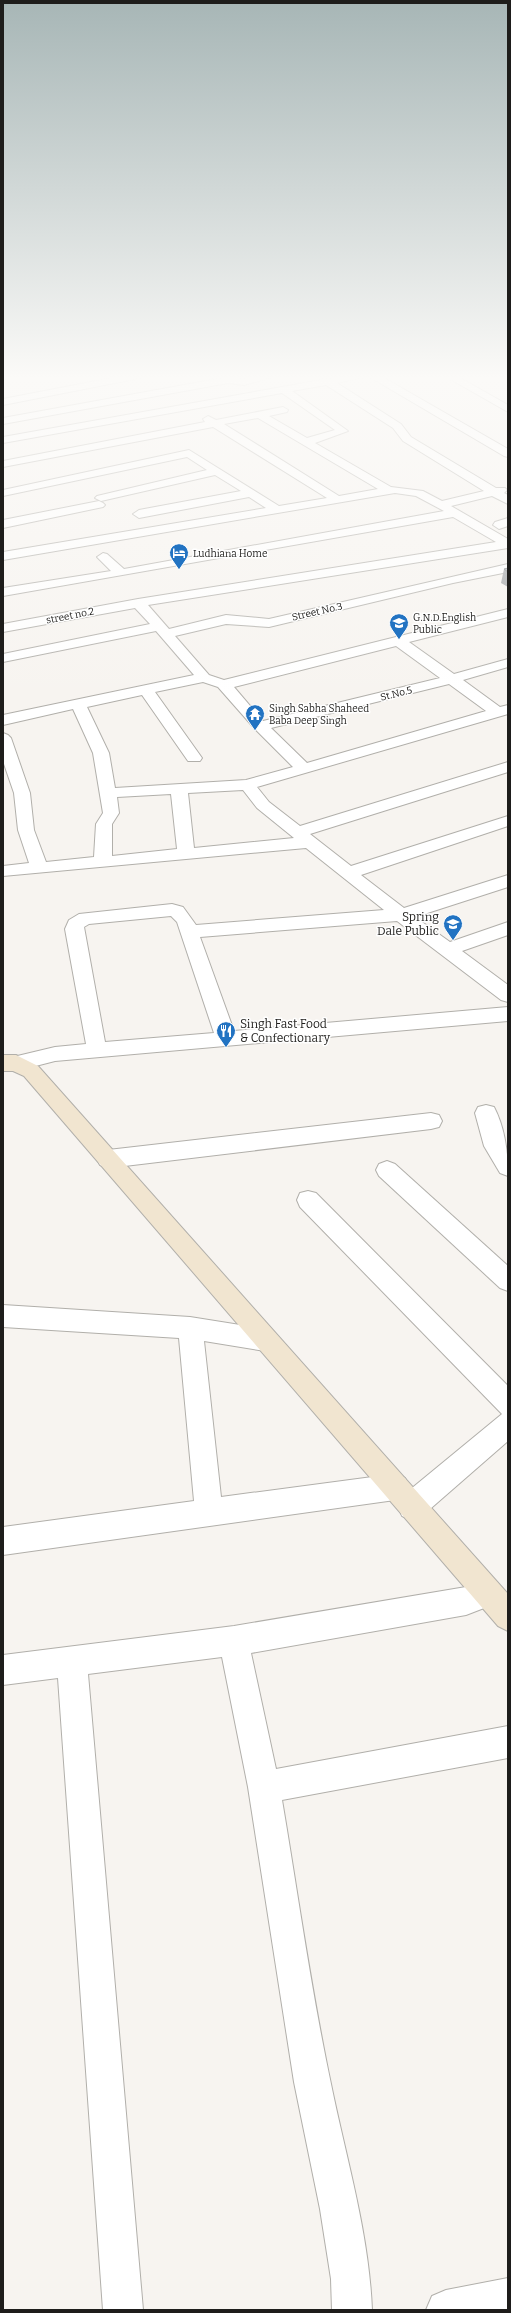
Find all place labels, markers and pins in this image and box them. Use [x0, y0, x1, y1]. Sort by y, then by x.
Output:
hotel icon: Ludhiana Home [168, 542, 190, 570]
place label: Ludhiana Home [193, 548, 267, 560]
school or university icon: G.N.D.English Public [388, 612, 410, 640]
place label: G.N.D.English Public [413, 612, 477, 636]
temple icon: Singh Sabha Shaheed Baba Deep Singh [244, 703, 266, 731]
place label: Singh Sabha Shaheed Baba Deep Singh [269, 703, 369, 727]
place label: Spring Dale Public [377, 910, 439, 938]
school or university icon: Spring Dale Public [442, 913, 464, 941]
place label: Singh Fast Food & Confectionary [240, 1017, 331, 1045]
restaurant icon: Singh Fast Food & Confectionary [215, 1020, 237, 1048]

